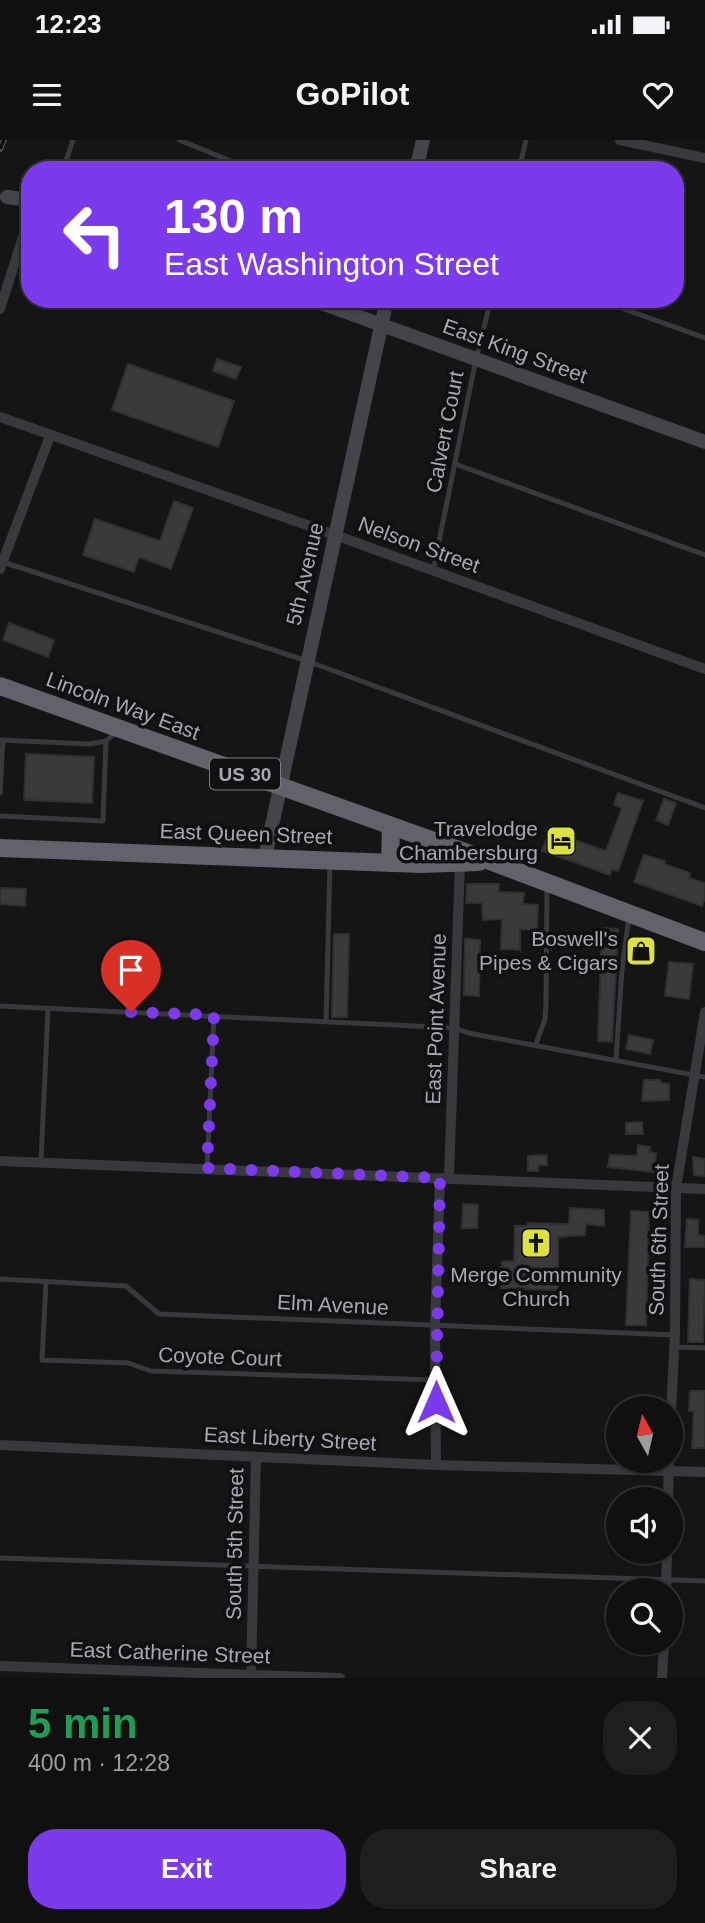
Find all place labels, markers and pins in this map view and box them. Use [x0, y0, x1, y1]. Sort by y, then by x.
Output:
place label: Travelodge Chambersburg [399, 817, 538, 864]
hotel icon: Travelodge Chambersburg [544, 824, 578, 858]
place label: Boswell's Pipes & Cigars [479, 927, 618, 974]
shop icon: Boswell's Pipes & Cigars [624, 934, 658, 968]
pin [101, 940, 161, 1012]
church icon: Merge Community Church [519, 1226, 553, 1260]
place label: Merge Community Church [450, 1263, 622, 1310]

